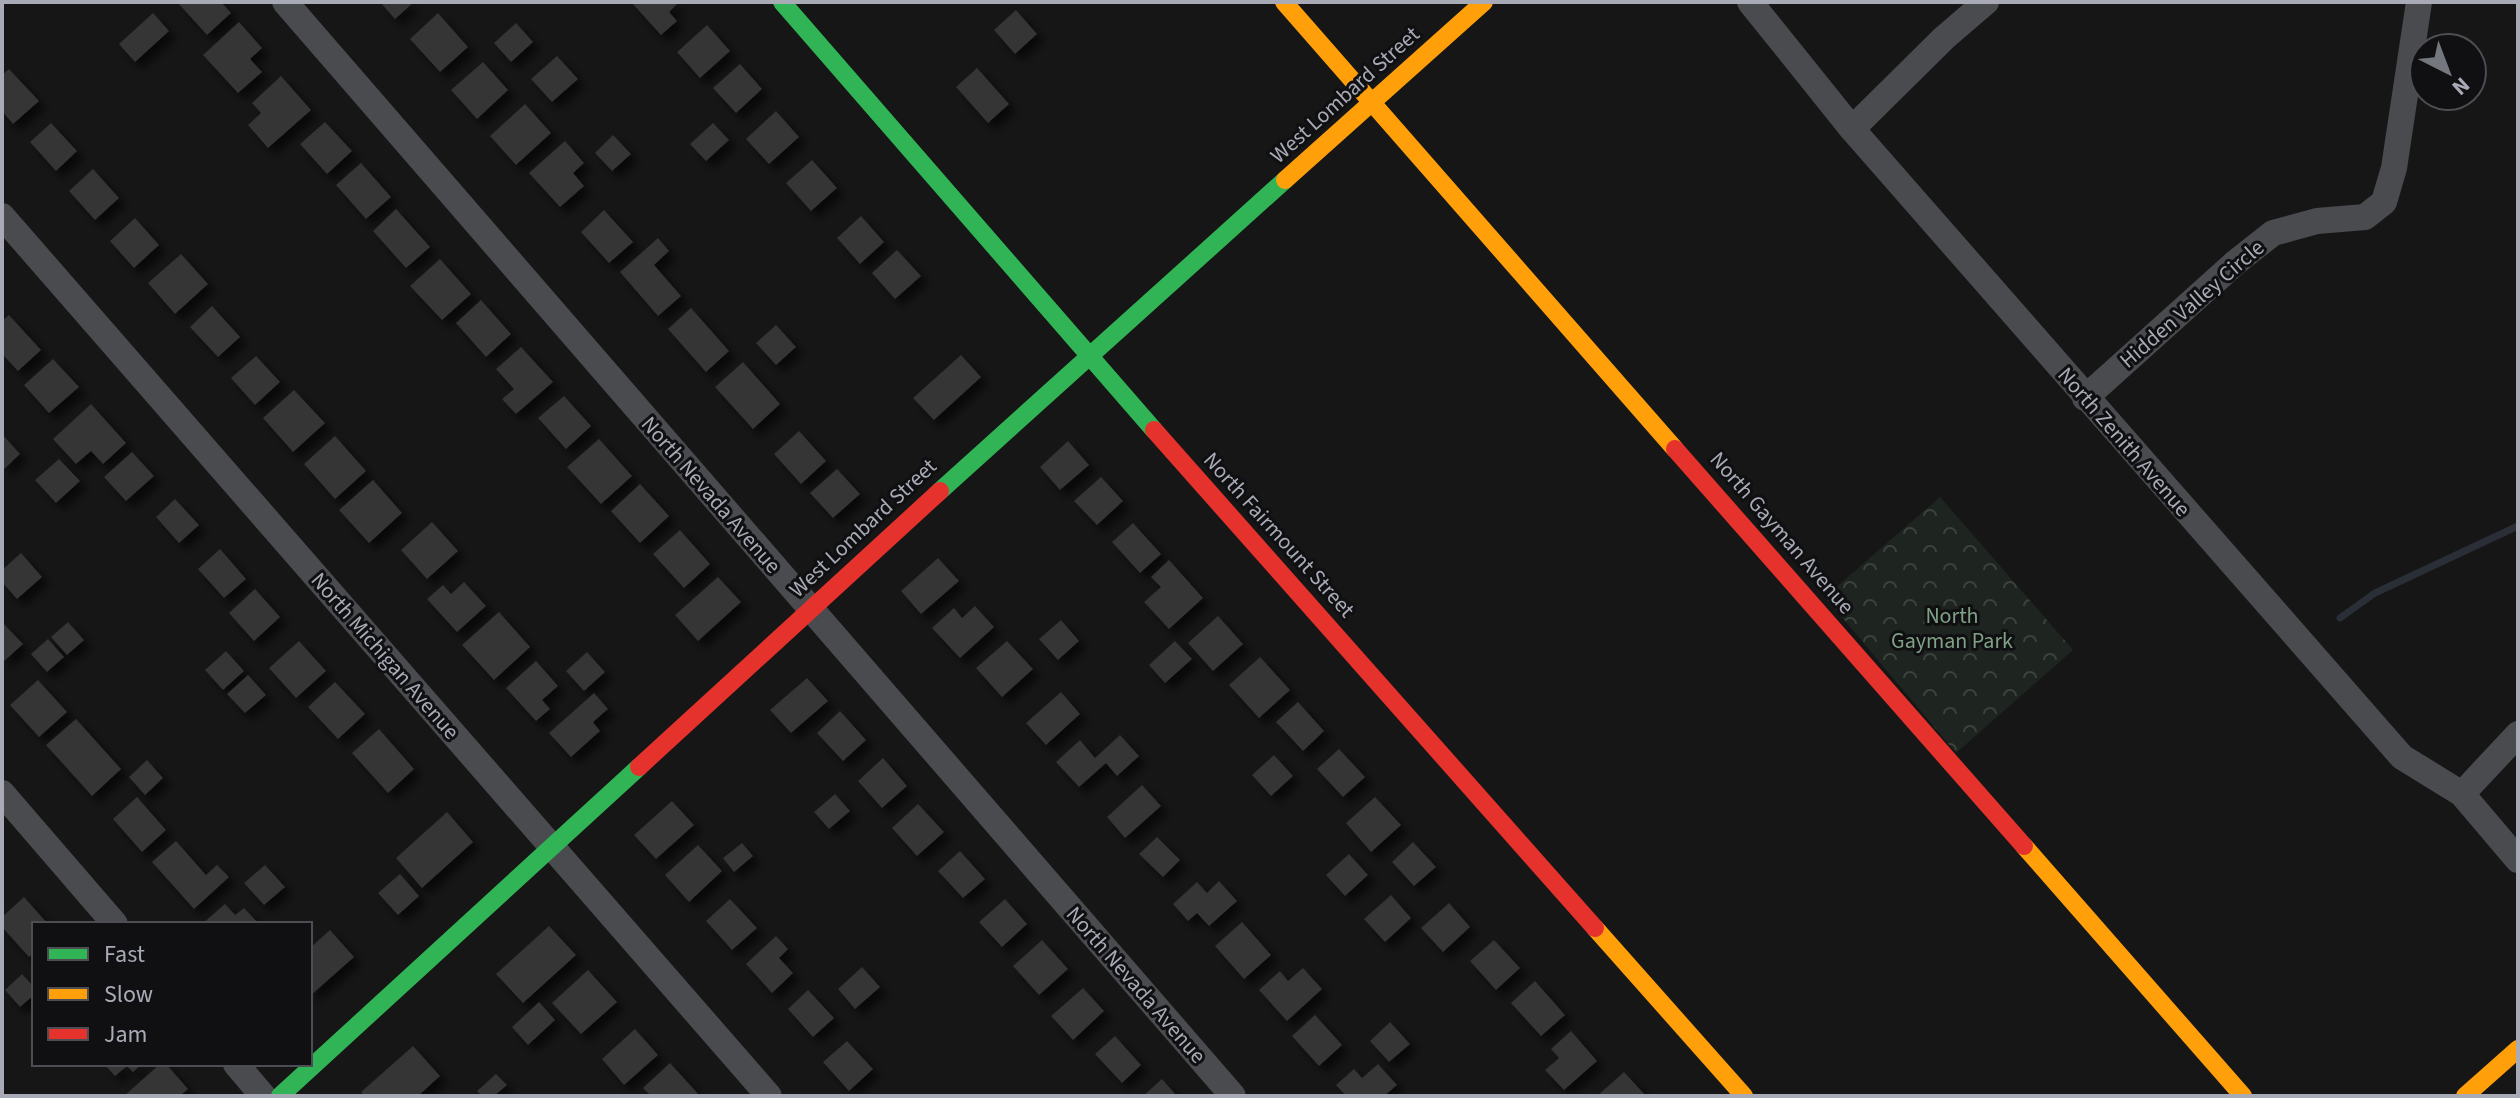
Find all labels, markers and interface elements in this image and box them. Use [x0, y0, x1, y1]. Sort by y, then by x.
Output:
street label: West Lombard Street [1263, 19, 1427, 171]
north arrow [2408, 32, 2488, 112]
text: N [2445, 69, 2477, 103]
street label: Hidden Valley Circle [2113, 232, 2271, 376]
street label: North Zenith Avenue [2050, 360, 2198, 524]
street label: North Nevada Avenue [634, 409, 789, 581]
street label: North Fairmount Street [1196, 445, 1363, 625]
street label: North Gayman Avenue [1702, 445, 1862, 621]
street label: West Lombard Street [782, 451, 944, 605]
street label: North Michigan Avenue [303, 565, 467, 747]
park label: North Gayman Park [1891, 600, 2013, 657]
street label: North Nevada Avenue [1059, 899, 1214, 1071]
legend [32, 922, 312, 1066]
text: Fast [104, 937, 145, 972]
text: Slow [104, 977, 153, 1012]
text: Jam [104, 1017, 148, 1052]

